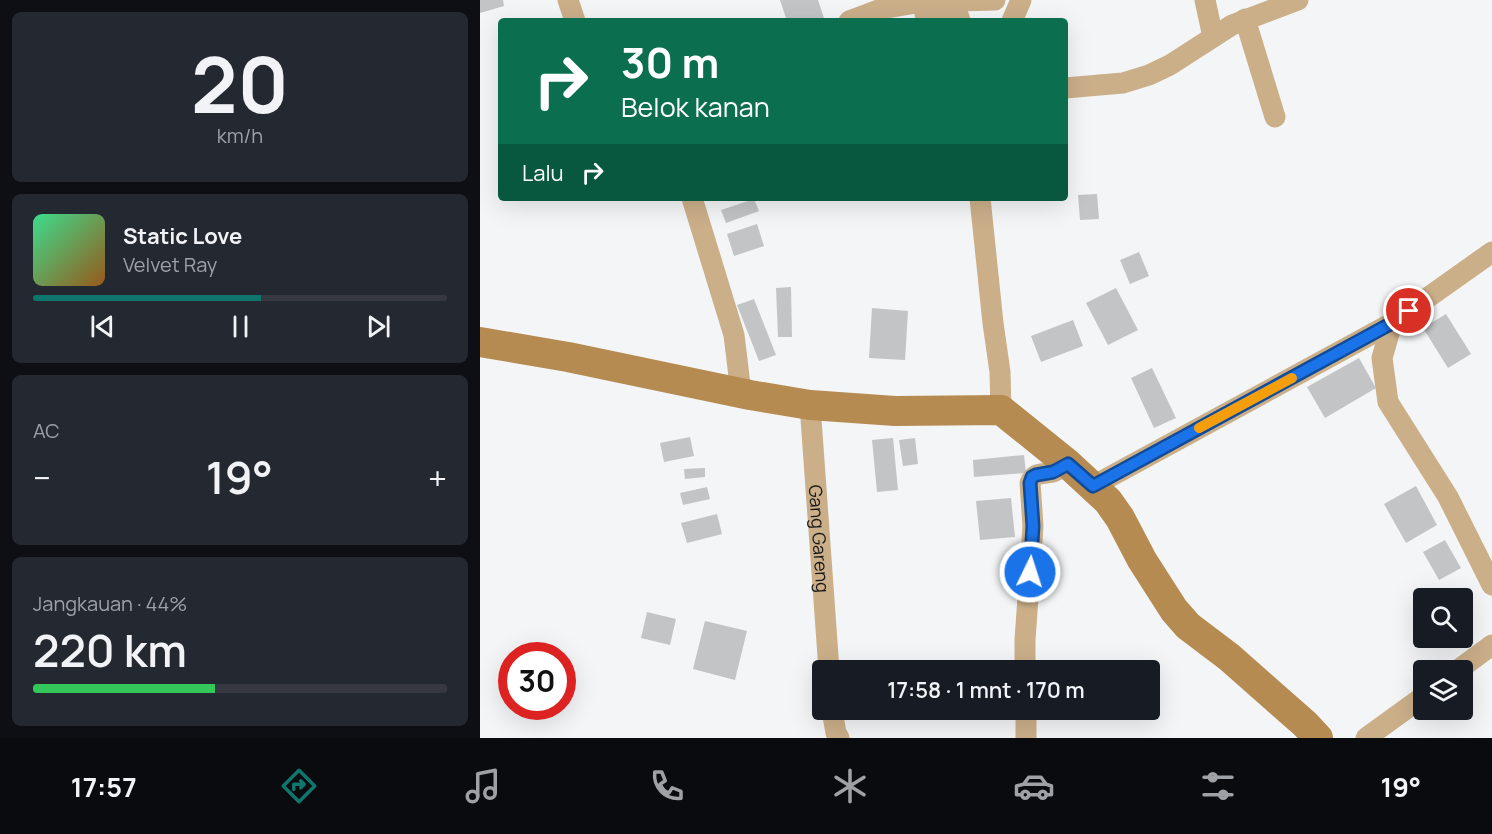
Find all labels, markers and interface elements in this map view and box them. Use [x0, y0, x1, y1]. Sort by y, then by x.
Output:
text: 20 [191, 30, 289, 136]
text: 30 m [621, 33, 719, 91]
icon: right [522, 42, 600, 120]
text: Belok kanan [621, 88, 770, 125]
text: km/h [217, 122, 263, 149]
icon: right [576, 156, 609, 189]
text: Lalu [522, 158, 564, 188]
text: Static Love [123, 221, 242, 251]
text: Velvet Ray [123, 251, 217, 278]
pin [1383, 285, 1434, 336]
icon: arrive [1392, 294, 1425, 327]
icon: previous [86, 310, 119, 343]
icon: pause [224, 310, 257, 343]
icon: next [362, 310, 395, 343]
text: AC [33, 417, 60, 444]
text: 19° [206, 446, 273, 508]
text: − [33, 455, 51, 500]
text: + [428, 455, 447, 500]
street label: Gang Gareng [804, 484, 835, 594]
position arrow [998, 540, 1062, 604]
map controls [1413, 588, 1473, 720]
button: search [1413, 588, 1473, 648]
text: Jangkauan · 44% [33, 590, 187, 617]
text: 220 km [33, 619, 187, 681]
speed limit sign: 30 [498, 642, 576, 720]
button: layers [1413, 660, 1473, 720]
text: 17:58 · 1 mnt · 170 m [887, 675, 1085, 705]
icon: directions [278, 765, 320, 807]
icon: music [462, 765, 504, 807]
icon: phone [646, 765, 688, 807]
icon: climate [829, 765, 871, 807]
icon: car [1013, 765, 1055, 807]
icon: filters [1197, 765, 1239, 807]
text: 17:57 [71, 768, 137, 805]
text: 19° [1380, 768, 1421, 805]

